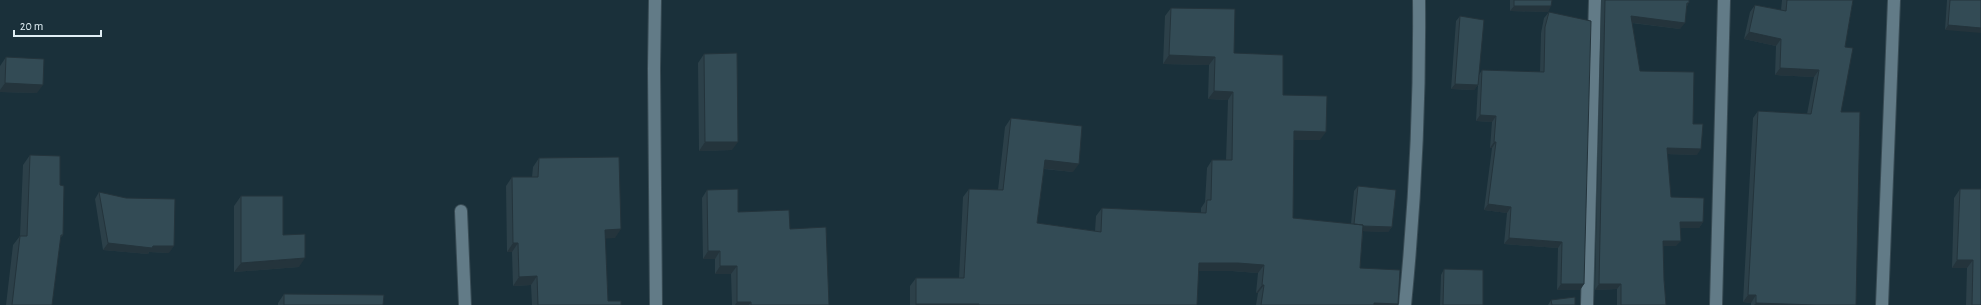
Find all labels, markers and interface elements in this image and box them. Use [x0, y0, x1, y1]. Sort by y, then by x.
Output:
scale bar [14, 12, 101, 38]
text: 20 m [20, 20, 43, 32]

